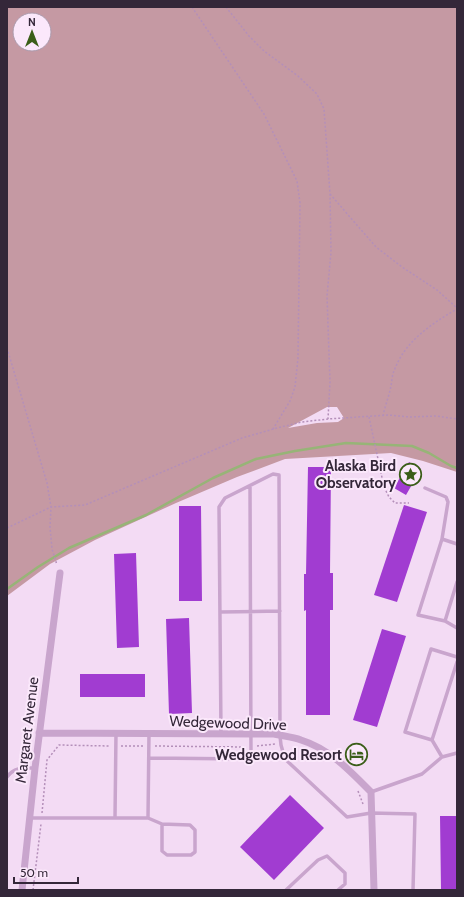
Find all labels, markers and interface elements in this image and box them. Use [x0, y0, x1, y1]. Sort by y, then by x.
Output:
north arrow [12, 12, 52, 52]
text: N [28, 15, 36, 29]
place label: Alaska Bird Observatory [316, 457, 397, 492]
place icon: Alaska Bird Observatory [398, 462, 424, 488]
street label: Margaret Avenue [12, 676, 42, 784]
street label: Wedgewood Drive [169, 712, 287, 734]
hotel icon: Wedgewood Resort [344, 742, 370, 768]
place label: Wedgewood Resort [215, 746, 342, 764]
scale bar [14, 859, 78, 885]
text: 50 m [20, 865, 48, 880]

